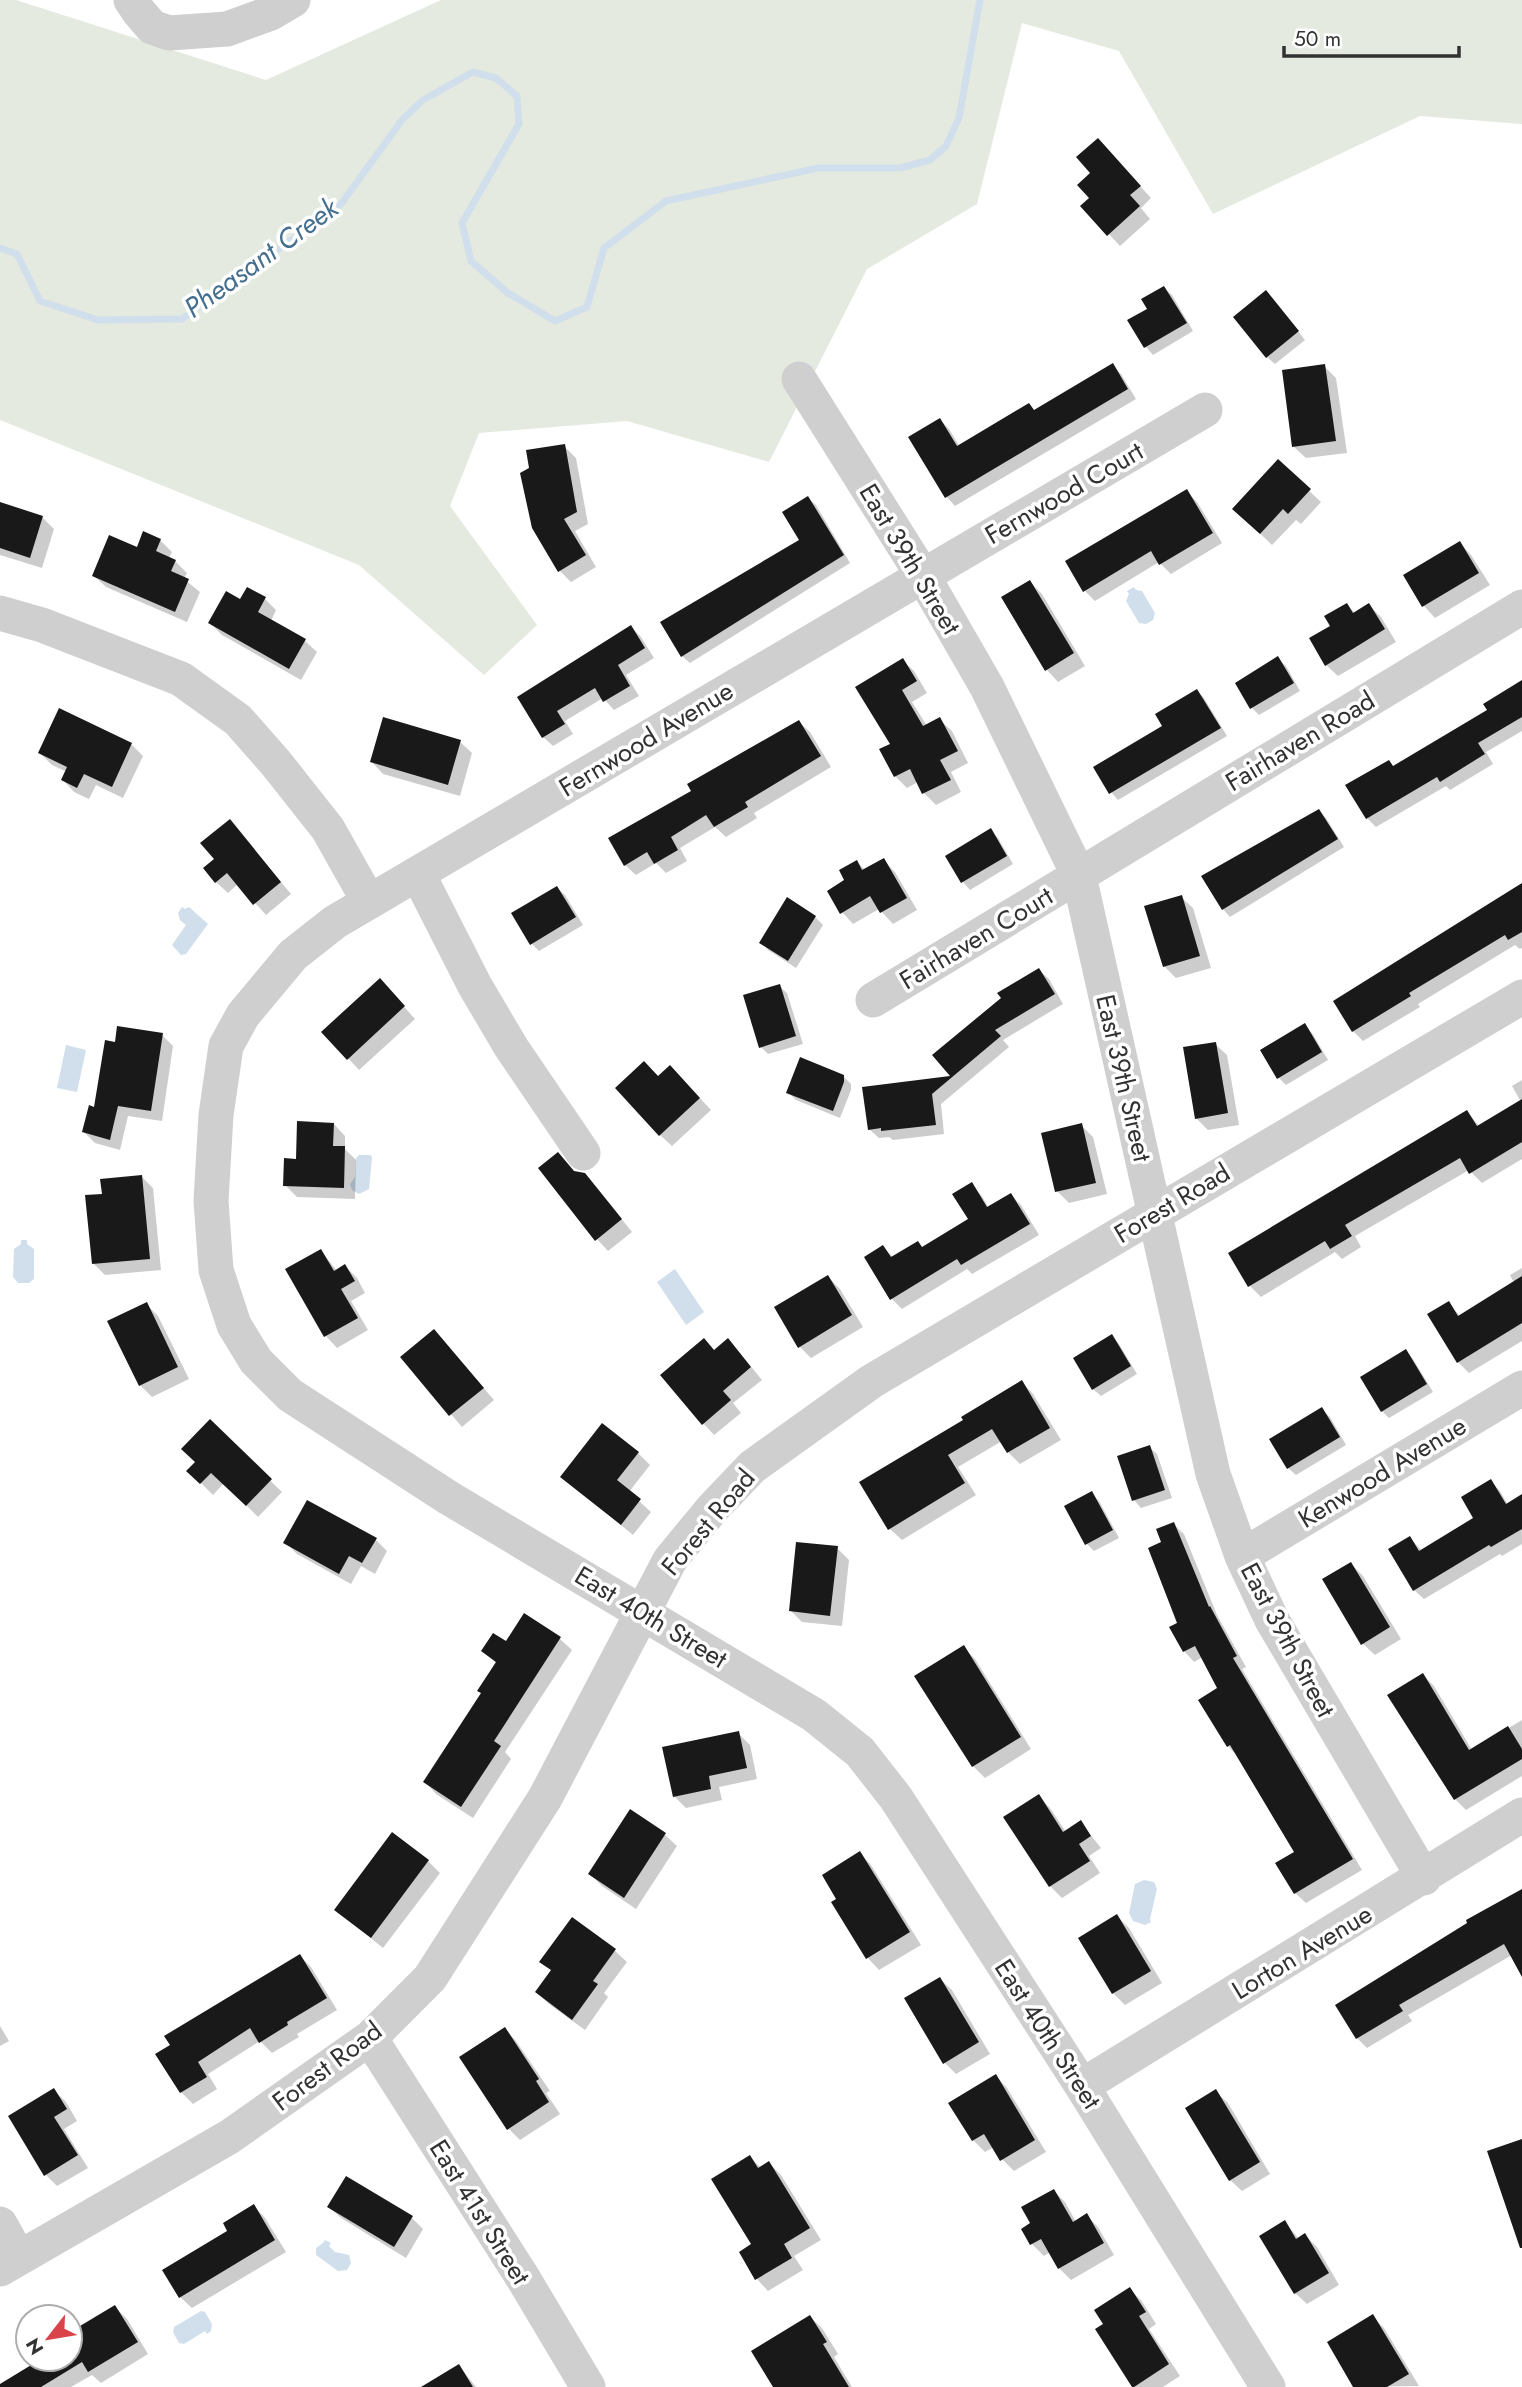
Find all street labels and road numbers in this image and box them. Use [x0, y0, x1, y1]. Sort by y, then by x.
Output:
street label: Fernwood Court [978, 432, 1151, 554]
street label: East 39th Street [850, 476, 971, 642]
street label: Fernwood Avenue [552, 672, 740, 806]
street label: Fairhaven Road [1218, 681, 1382, 801]
street label: Fairhaven Court [892, 877, 1061, 999]
street label: East 39th Street [1086, 991, 1162, 1166]
street label: Forest Road [1107, 1154, 1237, 1252]
street label: Kenwood Avenue [1291, 1407, 1473, 1537]
street label: Forest Road [652, 1460, 764, 1584]
street label: East 40th Street [568, 1556, 735, 1678]
street label: East 39th Street [1231, 1556, 1345, 1725]
street label: Lorton Avenue [1225, 1895, 1379, 2009]
street label: East 40th Street [985, 1952, 1111, 2117]
street label: Forest Road [264, 2012, 390, 2120]
street label: East 41st Street [420, 2132, 540, 2293]

